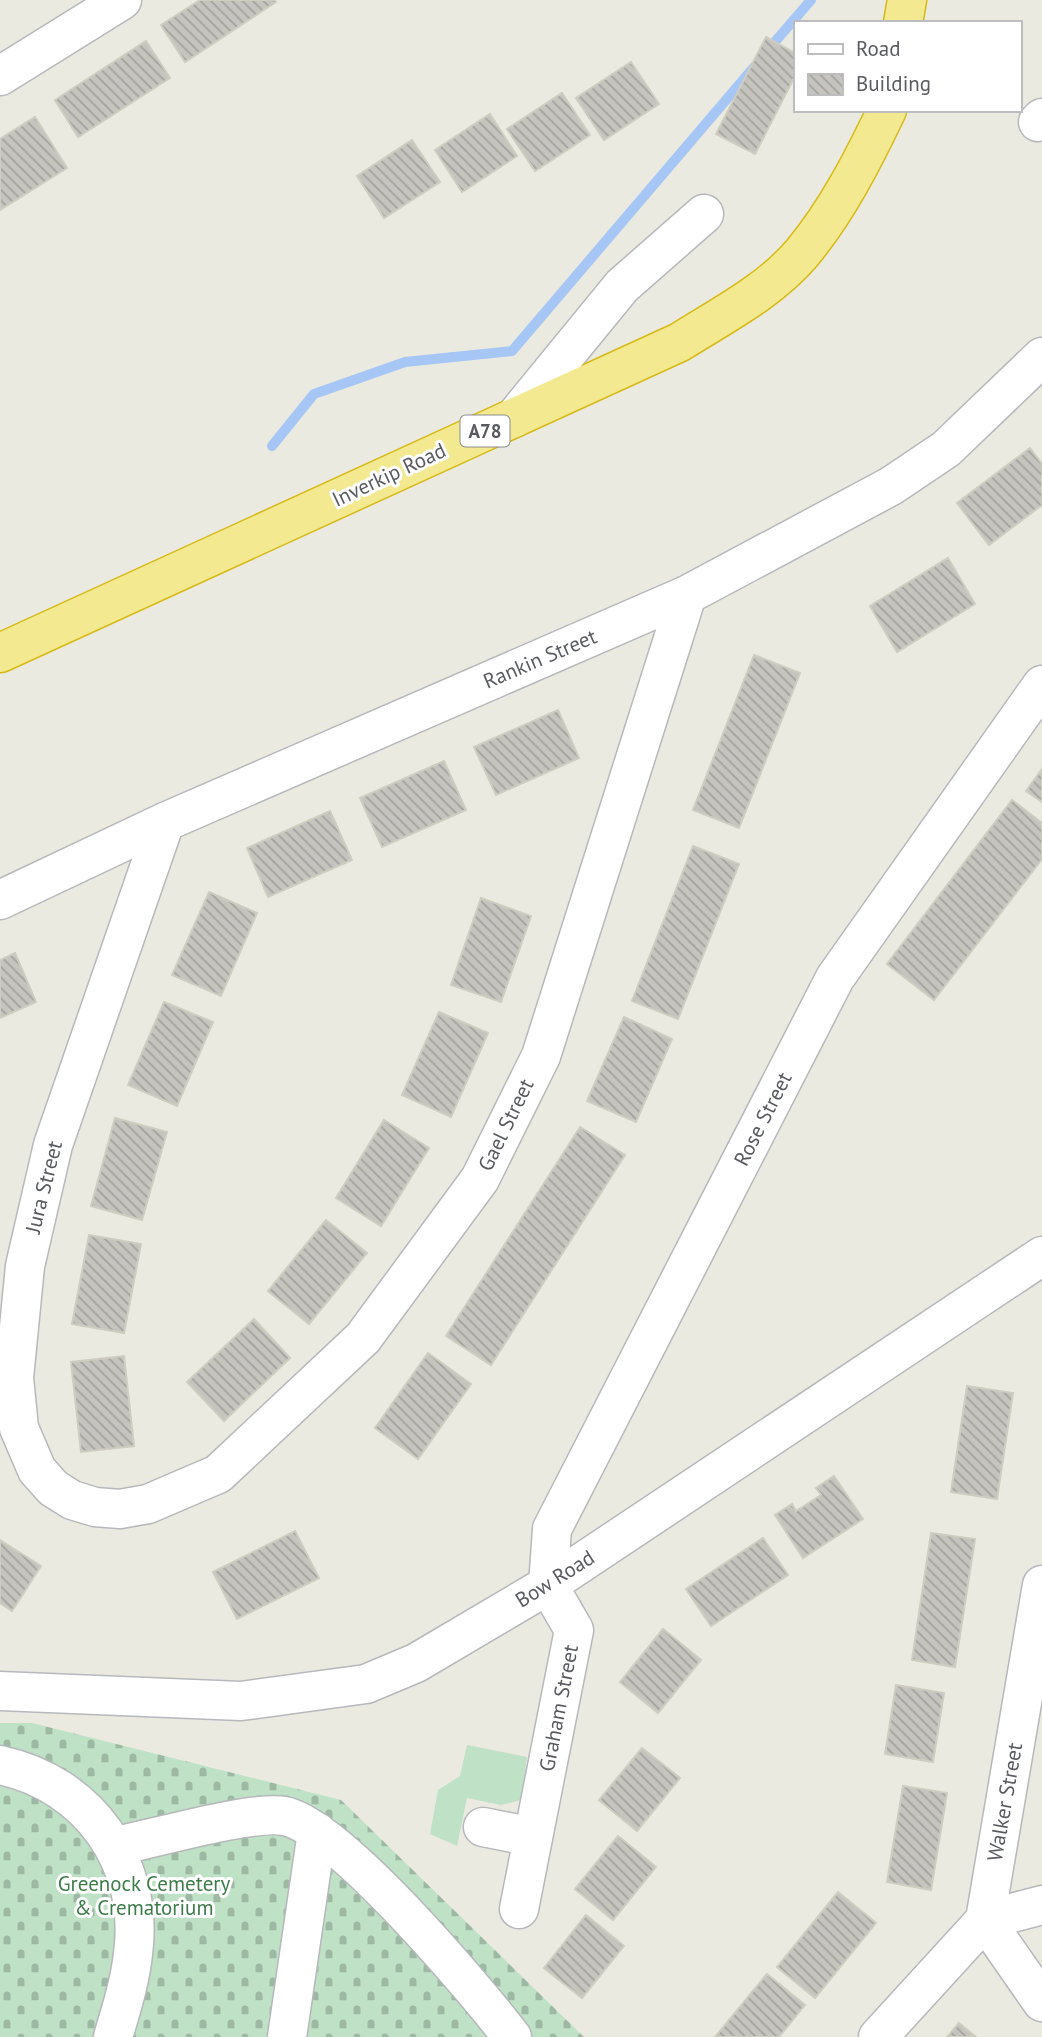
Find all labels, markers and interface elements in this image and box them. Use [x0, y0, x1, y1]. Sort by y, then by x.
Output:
legend [794, 21, 1021, 112]
text: Road [856, 35, 900, 62]
text: Building [856, 70, 931, 97]
road number: A78 [461, 416, 510, 446]
street label: Inverkip Road [328, 436, 450, 513]
street label: Rankin Street [479, 623, 601, 695]
street label: Rose Street [727, 1067, 798, 1170]
street label: Gael Street [472, 1074, 539, 1175]
street label: Jura Street [19, 1138, 68, 1237]
street label: Bow Road [510, 1544, 599, 1613]
street label: Graham Street [533, 1642, 584, 1774]
street label: Walker Street [981, 1741, 1028, 1863]
park label: Greenock Cemetery & Crematorium [58, 1870, 230, 1921]

